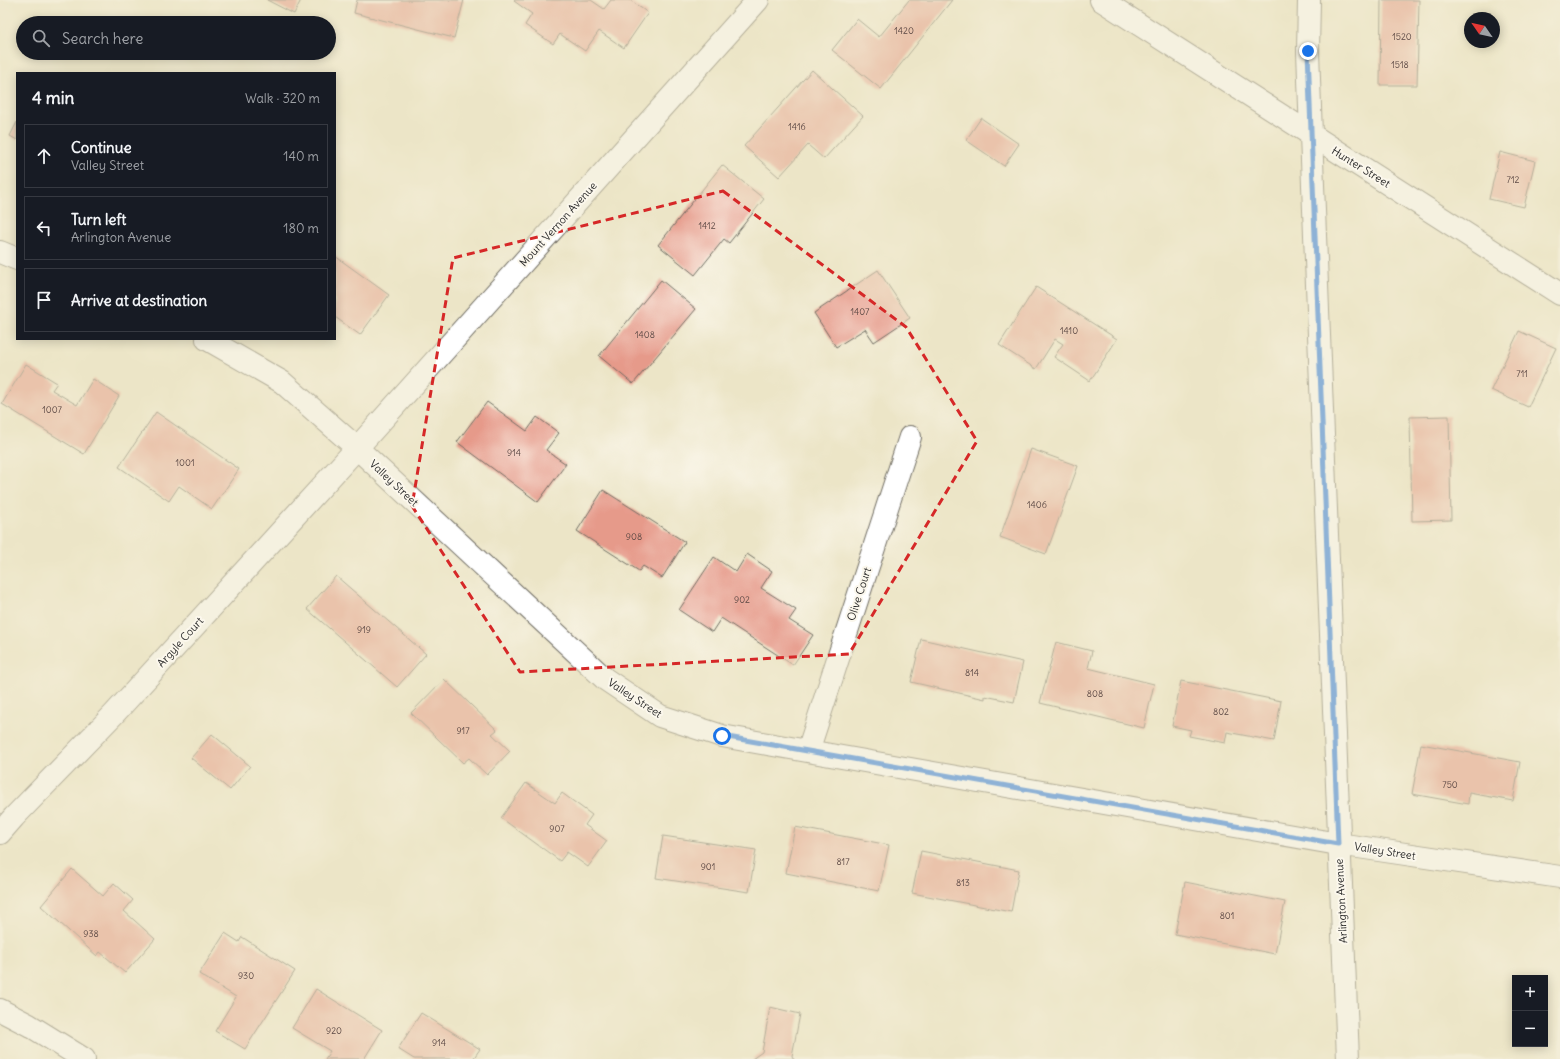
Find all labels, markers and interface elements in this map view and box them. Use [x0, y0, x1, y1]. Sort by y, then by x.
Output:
north arrow [1464, 12, 1500, 48]
search box [16, 16, 336, 60]
house number: 1420 [894, 25, 914, 36]
icon: search [30, 27, 52, 49]
text: Search here [62, 29, 143, 48]
house number: 1520 [1392, 31, 1412, 42]
route end [1299, 42, 1317, 60]
house number: 1518 [1391, 59, 1409, 70]
text: 4 min [32, 87, 74, 109]
text: Walk · 320 m [245, 90, 320, 107]
house number: 1416 [788, 121, 806, 132]
text: Continue [71, 138, 132, 157]
street label: Hunter Street [1329, 143, 1393, 191]
icon: ahead [33, 145, 55, 167]
text: 140 m [283, 148, 319, 165]
text: Valley Street [71, 157, 144, 174]
house number: 712 [1507, 174, 1520, 185]
street label: Mount Vernon Avenue [516, 179, 600, 269]
text: Turn left [71, 210, 126, 229]
icon: left [33, 217, 55, 239]
text: 180 m [283, 220, 319, 237]
house number: 1412 [698, 220, 716, 231]
text: Arlington Avenue [71, 229, 171, 246]
icon: arrive [33, 289, 55, 311]
text: Arrive at destination [71, 291, 207, 310]
house number: 1407 [851, 306, 870, 317]
house number: 1410 [1060, 325, 1078, 336]
house number: 1408 [635, 329, 655, 340]
house number: 711 [1516, 368, 1528, 379]
house number: 1007 [42, 404, 62, 415]
house number: 914 [507, 447, 521, 458]
house number: 1001 [176, 457, 195, 468]
street label: Valley Street [367, 457, 422, 509]
house number: 1406 [1027, 499, 1047, 510]
house number: 908 [626, 531, 642, 542]
street label: Olive Court [844, 565, 874, 622]
house number: 902 [734, 594, 750, 605]
street label: Argyle Court [154, 614, 206, 670]
house number: 919 [357, 624, 371, 635]
house number: 814 [965, 667, 979, 678]
street label: Valley Street [605, 675, 665, 721]
house number: 808 [1087, 688, 1103, 699]
house number: 802 [1213, 706, 1229, 717]
house number: 917 [456, 725, 470, 736]
route start [713, 727, 731, 745]
house number: 750 [1442, 779, 1458, 790]
house number: 907 [549, 823, 565, 834]
street label: Valley Street [1353, 839, 1417, 863]
house number: 817 [836, 856, 850, 867]
street label: Arlington Avenue [1332, 858, 1350, 944]
house number: 901 [701, 861, 715, 872]
house number: 813 [956, 877, 970, 888]
house number: 801 [1220, 910, 1234, 921]
house number: 938 [83, 928, 99, 939]
house number: 930 [238, 970, 254, 981]
map controls [1512, 975, 1548, 1047]
button: + [1512, 975, 1548, 1011]
button: − [1512, 1011, 1548, 1047]
house number: 920 [326, 1025, 342, 1036]
house number: 914 [432, 1037, 446, 1048]

